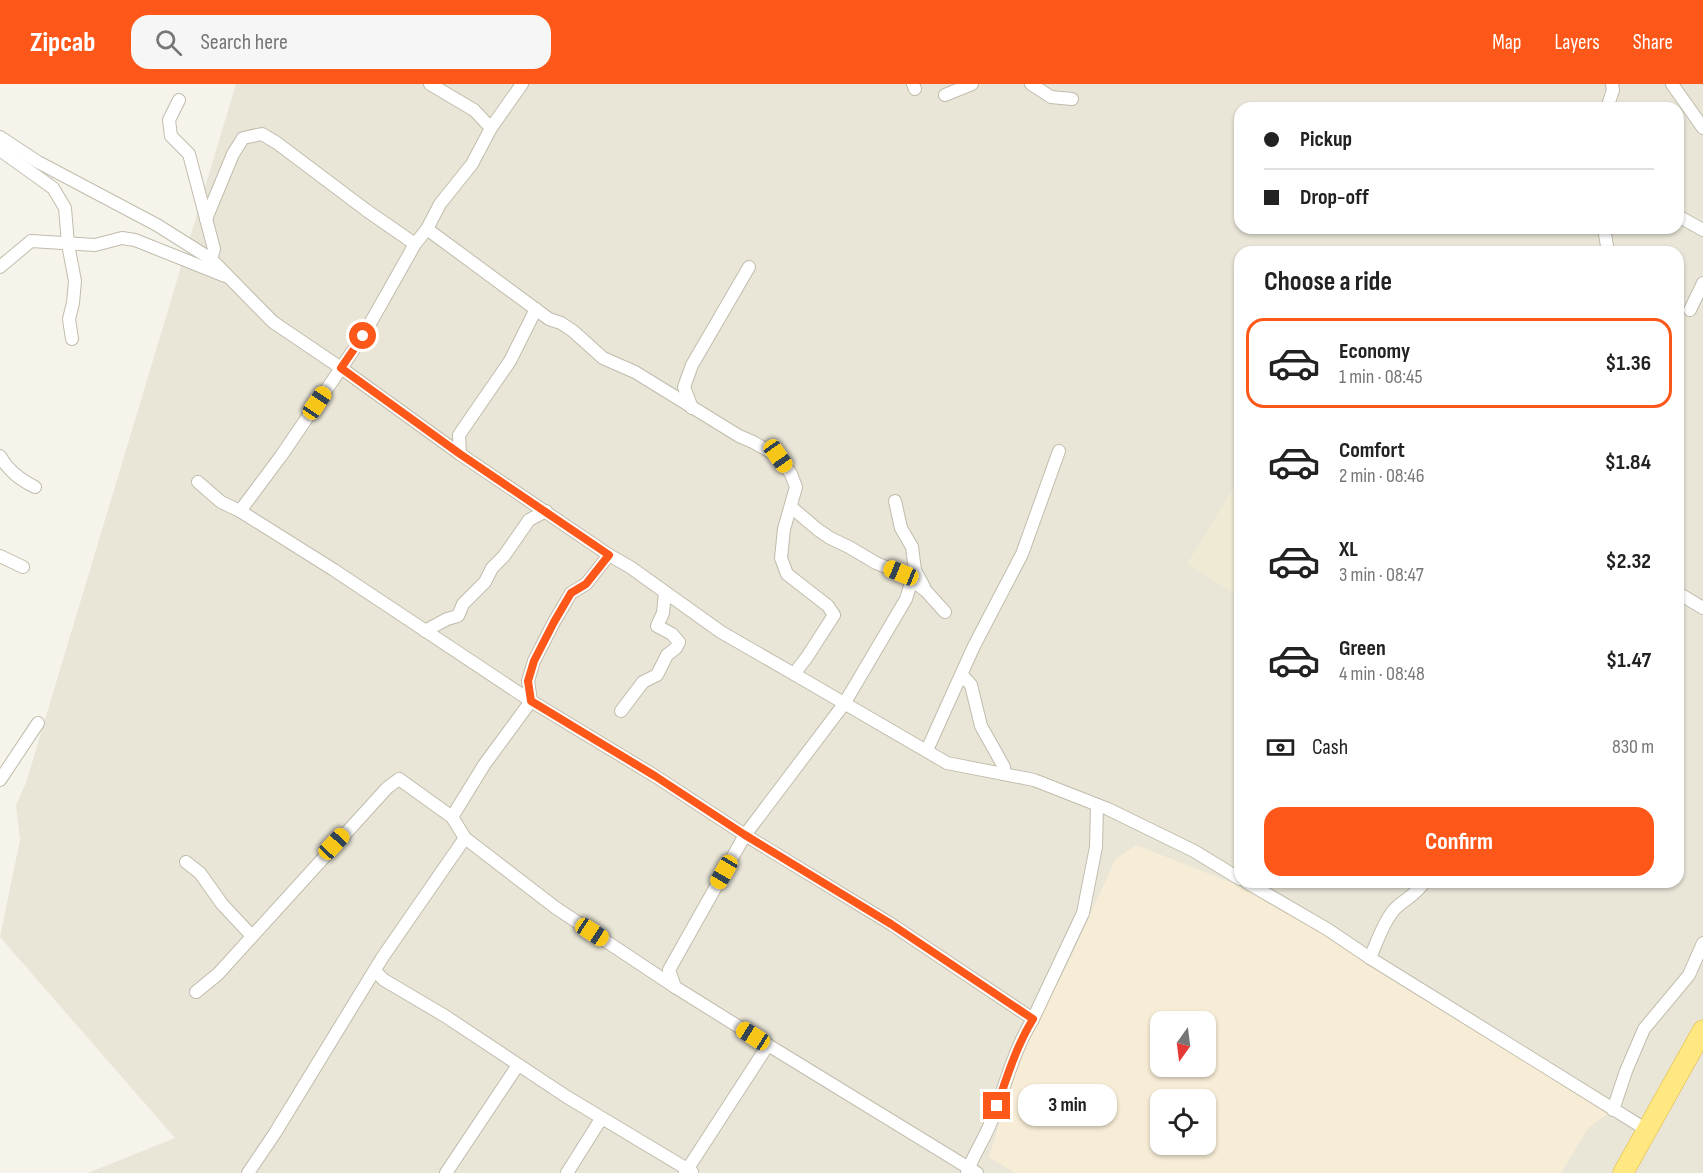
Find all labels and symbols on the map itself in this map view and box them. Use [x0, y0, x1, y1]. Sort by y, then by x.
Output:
route start [349, 322, 376, 349]
car [299, 383, 335, 423]
car [760, 436, 796, 476]
car [881, 558, 921, 588]
car [315, 825, 353, 863]
car [707, 852, 741, 892]
car [572, 915, 612, 949]
north arrow [1150, 1011, 1216, 1077]
car [733, 1019, 773, 1053]
callout: 3 min [1018, 1085, 1117, 1127]
route end [983, 1092, 1010, 1119]

